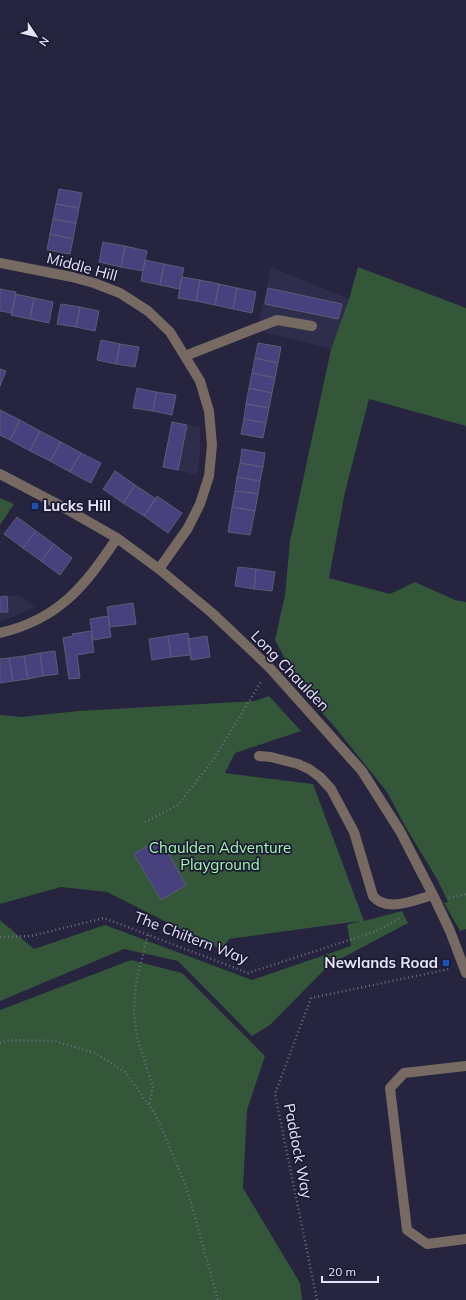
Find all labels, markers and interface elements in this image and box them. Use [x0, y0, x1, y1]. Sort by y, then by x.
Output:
north arrow [16, 16, 56, 56]
text: N [36, 34, 52, 49]
street label: Middle Hill [45, 248, 120, 285]
place label: Lucks Hill [43, 496, 111, 515]
marker: Lucks Hill [30, 501, 40, 511]
street label: Long Chaulden [247, 626, 334, 715]
park label: Chaulden Adventure Playground [149, 838, 291, 874]
street label: The Chiltern Way [132, 907, 251, 968]
place label: Newlands Road [324, 953, 438, 972]
marker: Newlands Road [441, 958, 451, 968]
street label: Paddock Way [280, 1102, 317, 1200]
scale bar [322, 1258, 378, 1284]
text: 20 m [328, 1264, 356, 1279]

